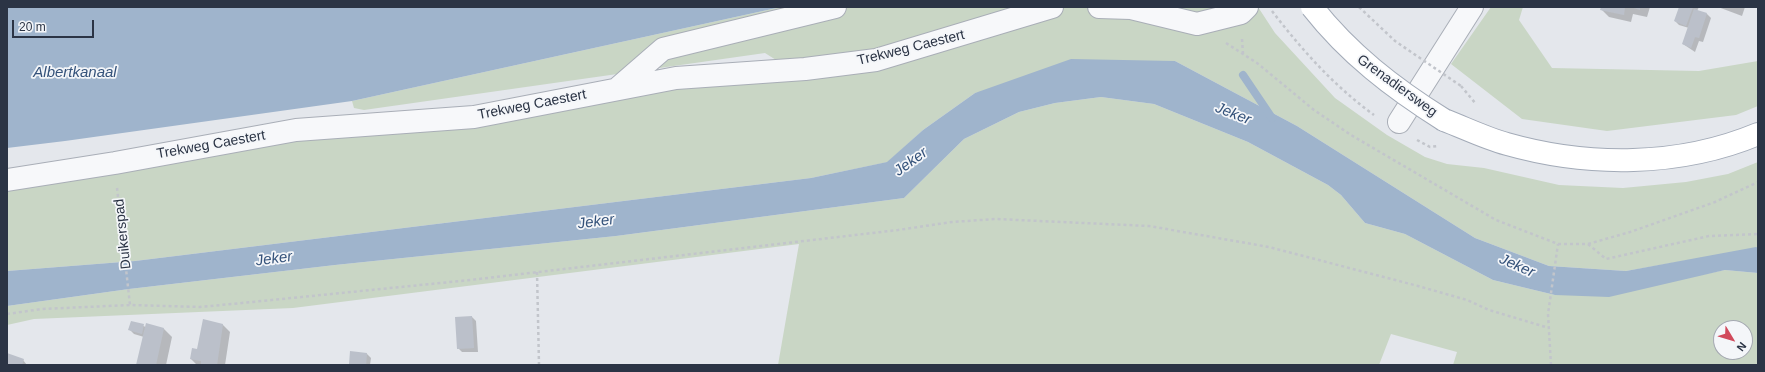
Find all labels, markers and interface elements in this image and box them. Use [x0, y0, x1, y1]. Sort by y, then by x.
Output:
scale bar [14, 12, 96, 38]
text: 20 m [19, 20, 46, 34]
street label: Trekweg Caestert [856, 27, 966, 69]
street label: Grenadiersweg [1354, 51, 1440, 121]
water label: Albertkanaal [33, 64, 117, 82]
street label: Trekweg Caestert [476, 86, 588, 124]
water label: Jeker [1213, 99, 1253, 129]
street label: Trekweg Caestert [155, 127, 267, 163]
water label: Jeker [891, 144, 931, 180]
street label: Duikerspad [111, 198, 135, 270]
water label: Jeker [577, 211, 615, 233]
water label: Jeker [255, 248, 293, 270]
water label: Jeker [1497, 250, 1537, 282]
north arrow [1713, 320, 1753, 360]
text: N [1734, 340, 1749, 354]

